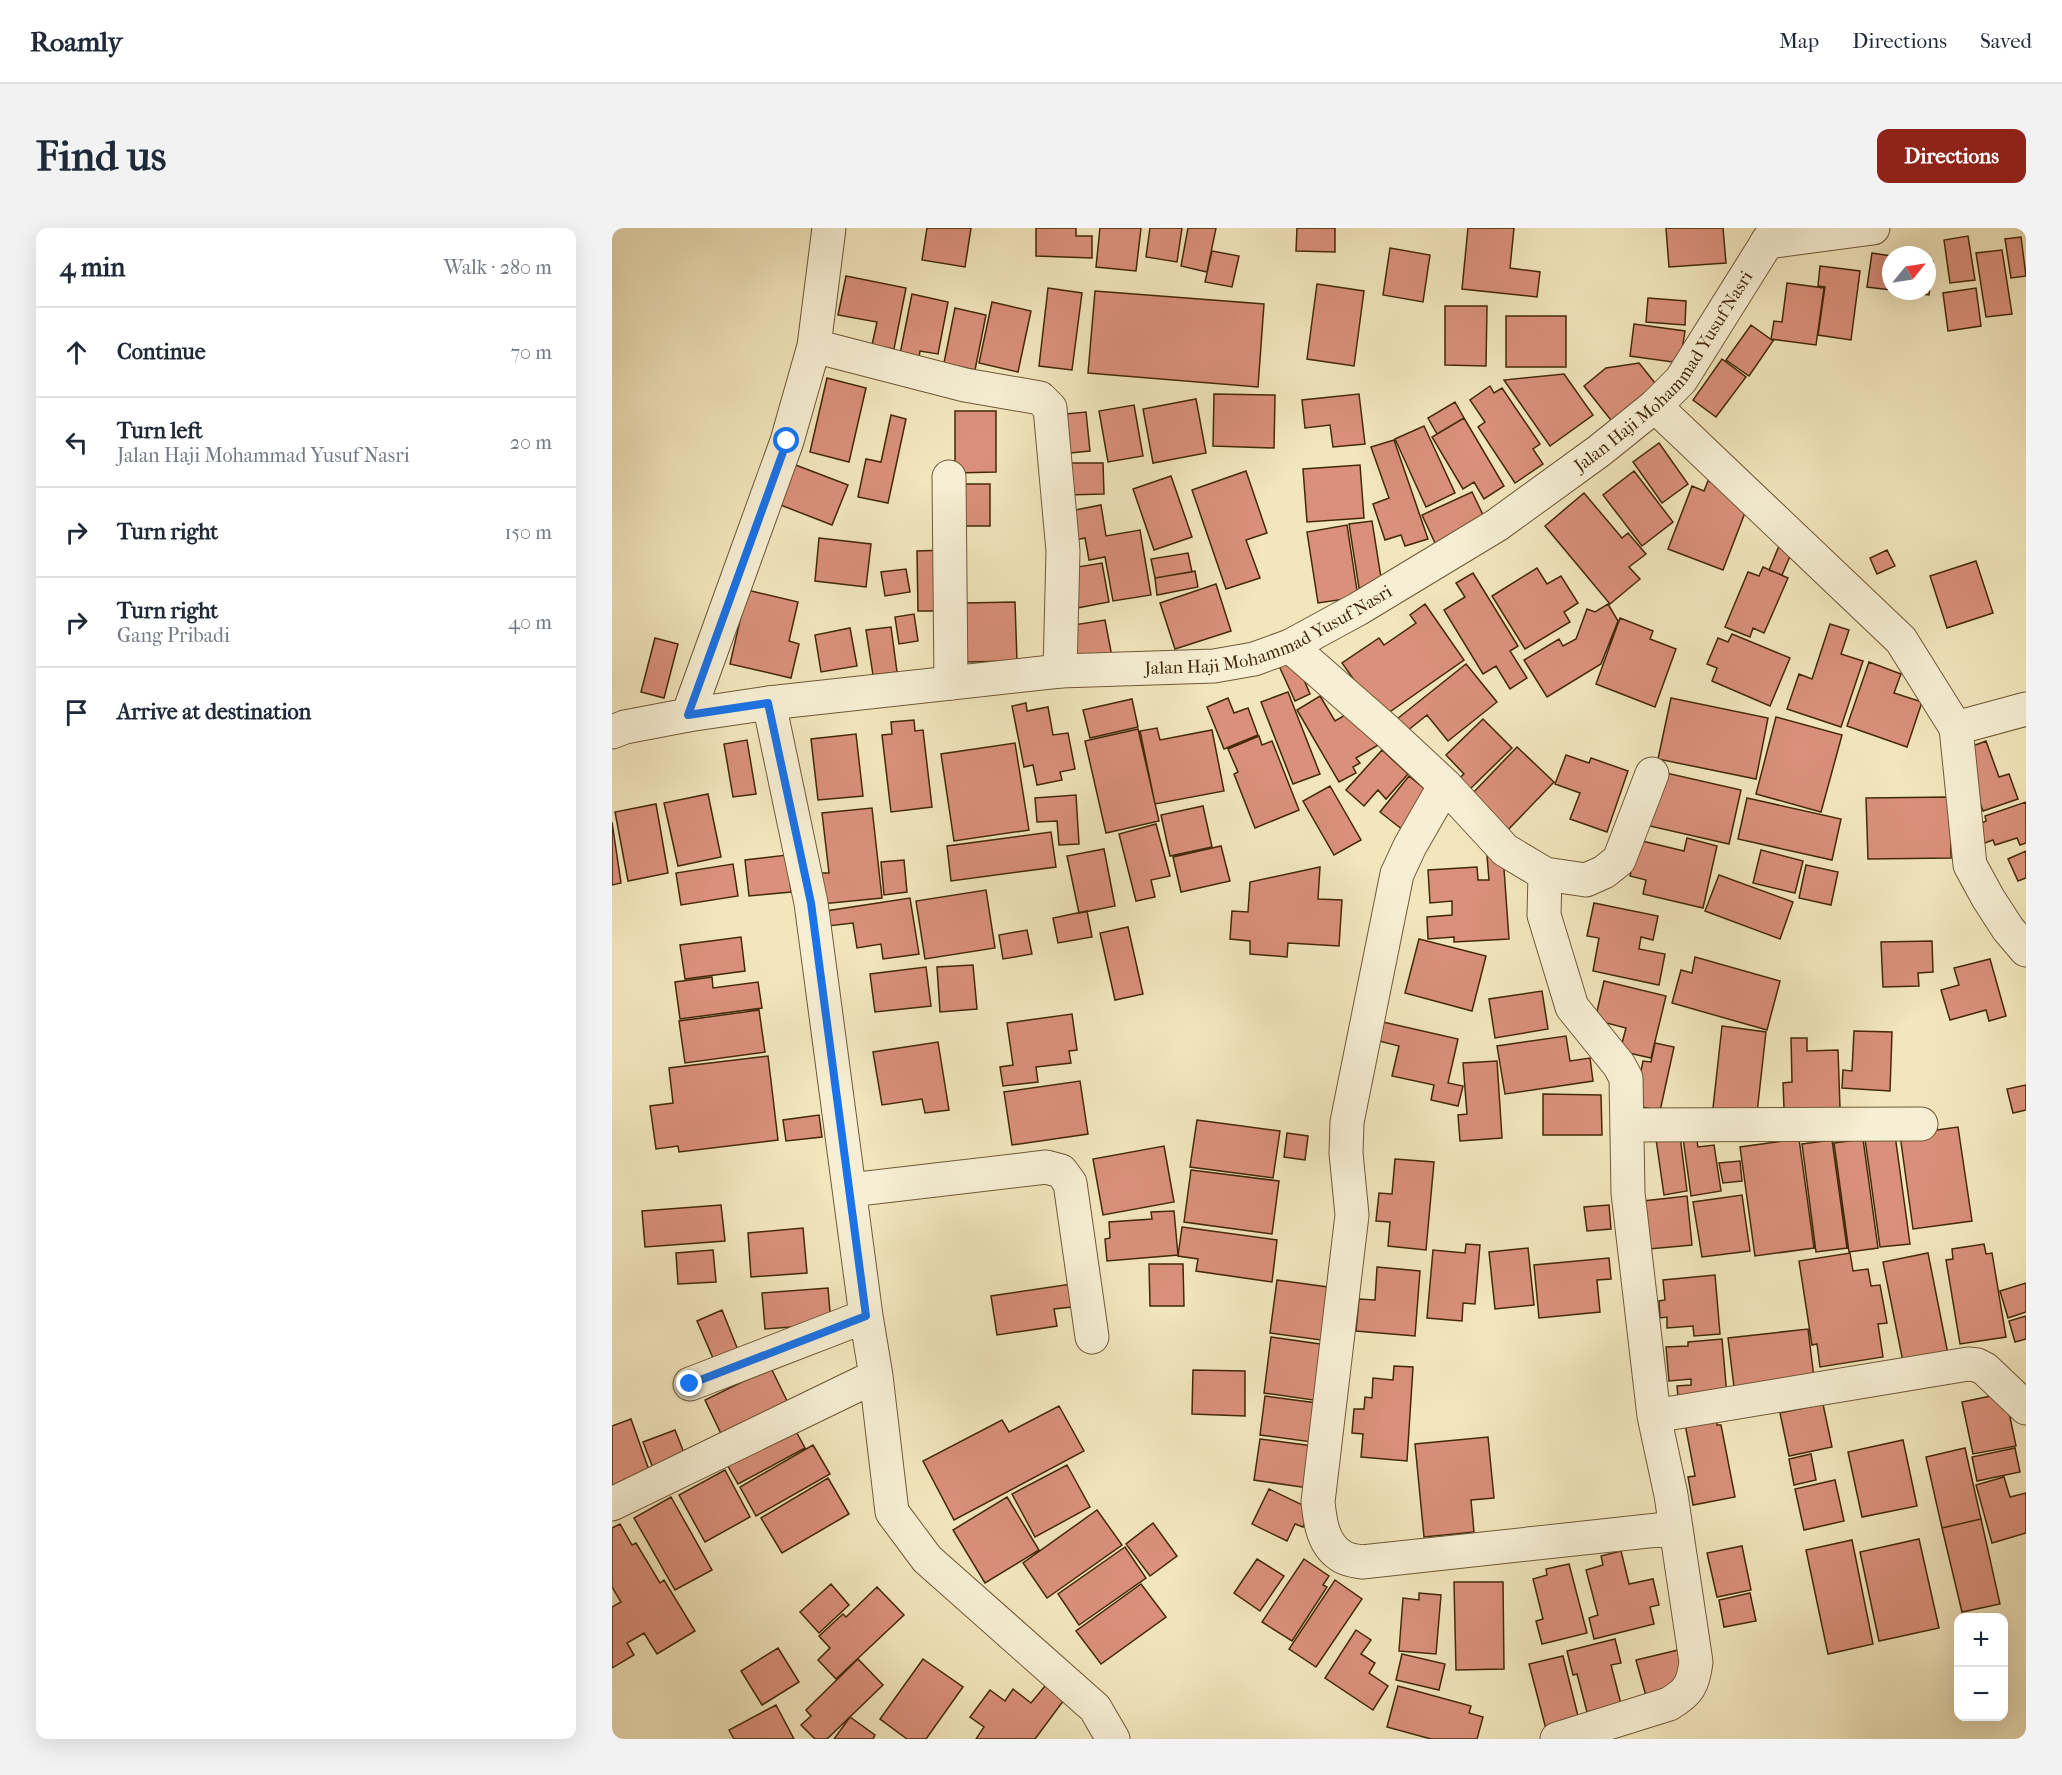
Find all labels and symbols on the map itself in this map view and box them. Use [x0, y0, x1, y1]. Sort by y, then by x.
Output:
north arrow [1882, 246, 1936, 300]
street label: Jalan Haji Mohammad Yusuf Nasri [1568, 266, 1757, 477]
route start [773, 427, 799, 453]
street label: Jalan Haji Mohammad Yusuf Nasri [1142, 580, 1396, 679]
route end [676, 1370, 702, 1396]

